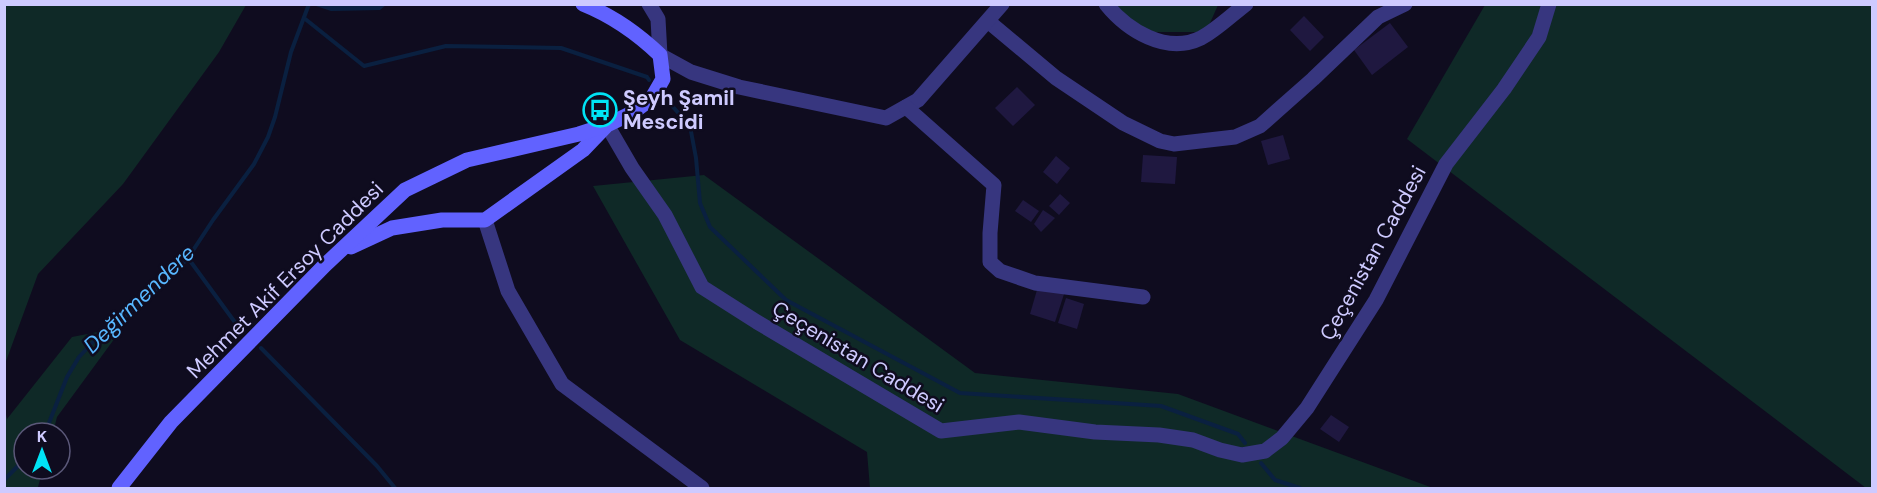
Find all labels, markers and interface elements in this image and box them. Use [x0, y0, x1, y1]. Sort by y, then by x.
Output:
place label: Şeyh Şamil Mescidi [623, 84, 735, 136]
bus stop icon: Şeyh Şamil Mescidi [582, 92, 618, 128]
street label: Çeçenistan Caddesi [1313, 161, 1433, 345]
street label: Mehmet Akif Ersoy Caddesi [181, 176, 389, 384]
water label: Değirmendere [77, 238, 201, 360]
street label: Çeçenistan Caddesi [767, 295, 949, 419]
north arrow [12, 421, 72, 481]
text: K [37, 426, 48, 447]

